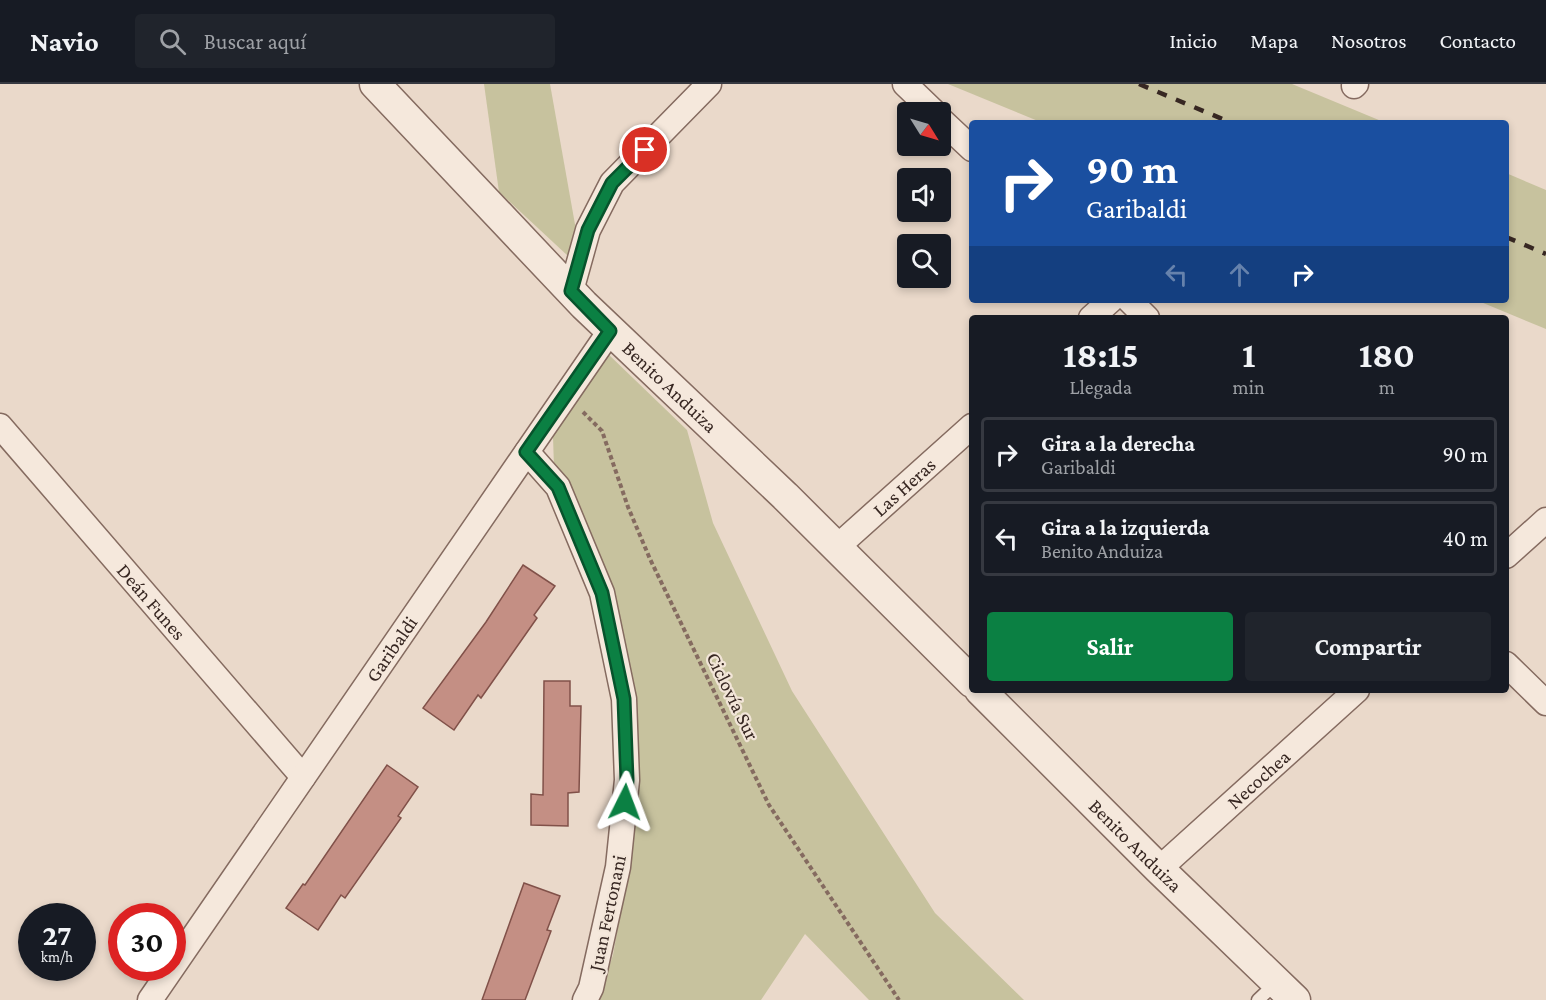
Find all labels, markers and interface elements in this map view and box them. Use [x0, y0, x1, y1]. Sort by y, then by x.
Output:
search box [135, 14, 555, 68]
icon: search [156, 25, 189, 58]
text: Navio [30, 26, 99, 57]
text: Buscar aquí [204, 29, 306, 54]
text: Inicio [1169, 29, 1217, 53]
text: Mapa [1250, 29, 1298, 53]
text: Nosotros [1331, 29, 1407, 53]
text: Contacto [1440, 29, 1516, 53]
north arrow [897, 102, 951, 156]
map controls [897, 102, 951, 288]
pin [619, 124, 670, 175]
icon: arrive [628, 133, 661, 166]
icon: right [987, 144, 1065, 222]
text: 90 m [1086, 145, 1178, 192]
button: sound [897, 168, 951, 222]
text: Garibaldi [1086, 194, 1187, 224]
button: search [897, 234, 951, 288]
icon: left [1160, 258, 1193, 291]
icon: ahead [1223, 258, 1256, 291]
icon: right [1286, 258, 1319, 291]
text: 18:15 [1063, 335, 1139, 375]
text: 1 [1242, 335, 1255, 375]
text: 180 [1359, 335, 1415, 375]
street label: Benito Anduiza [618, 337, 722, 437]
text: Llegada [1069, 376, 1132, 398]
text: min [1233, 376, 1265, 398]
text: m [1379, 376, 1395, 398]
text: Gira a la derecha [1041, 431, 1195, 456]
icon: right [990, 438, 1023, 471]
text: 90 m [1443, 442, 1488, 467]
street label: Las Heras [868, 453, 940, 521]
text: Garibaldi [1041, 456, 1116, 478]
text: Gira a la izquierda [1041, 515, 1210, 540]
icon: left [990, 522, 1023, 555]
text: 40 m [1443, 526, 1488, 551]
text: Benito Anduiza [1041, 540, 1163, 562]
street label: Deán Funes [113, 559, 191, 644]
street label: Garibaldi [361, 612, 422, 686]
button: Salir [987, 612, 1233, 681]
button: Compartir [1245, 612, 1491, 681]
street label: Ciclovía Sur [702, 649, 764, 743]
street label: Necochea [1222, 745, 1294, 813]
position arrow [593, 770, 657, 834]
street label: Benito Anduiza [1085, 795, 1187, 896]
street label: Juan Fertonani [584, 853, 631, 975]
speed limit sign: 30 [108, 903, 186, 981]
text: 27 [42, 918, 72, 951]
text: km/h [41, 949, 73, 965]

